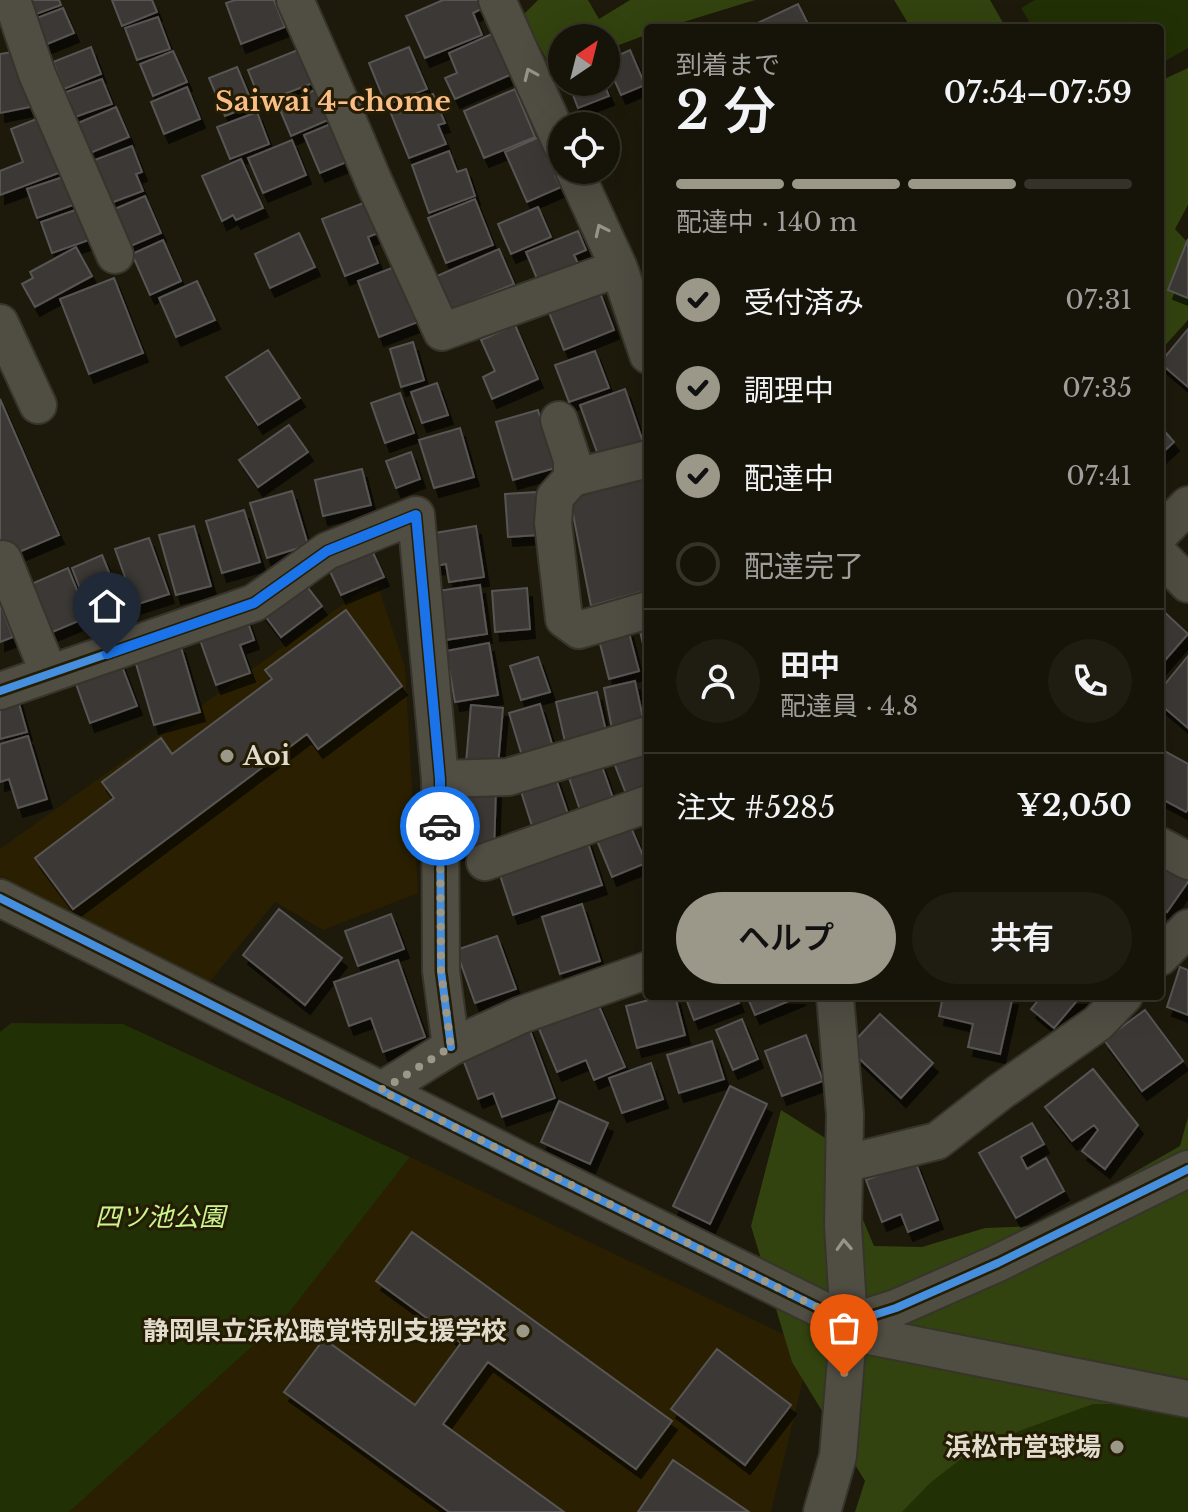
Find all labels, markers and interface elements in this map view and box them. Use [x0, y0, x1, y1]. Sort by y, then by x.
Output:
north arrow [548, 24, 620, 96]
map controls [548, 24, 620, 184]
text: 到着まで [676, 49, 780, 81]
one-way arrow [524, 67, 540, 82]
text: 07:54–07:59 [944, 74, 1132, 111]
text: 2 分 [676, 79, 775, 143]
district label: Saiwai 4-chome [215, 84, 451, 119]
button: locate [548, 112, 620, 184]
text: 配達中 · 140 m [676, 206, 857, 238]
one-way arrow [595, 223, 611, 238]
icon: check [676, 278, 720, 322]
text: 受付済み [744, 284, 864, 321]
text: 07:31 [1065, 284, 1132, 316]
icon: check [676, 366, 720, 410]
text: 調理中 [744, 372, 834, 409]
text: 07:35 [1062, 372, 1132, 404]
icon: check [676, 454, 720, 498]
text: 配達中 [744, 460, 834, 497]
text: 07:41 [1066, 460, 1132, 492]
text: 配達完了 [744, 548, 864, 585]
pin [73, 572, 141, 654]
icon: home [85, 584, 129, 628]
button: person [676, 639, 760, 723]
button: phone [1048, 639, 1132, 723]
text: 田中 [780, 647, 840, 684]
text: 配達員 · 4.8 [780, 690, 918, 722]
place label: Aoi [242, 740, 290, 772]
marker: Aoi [218, 747, 236, 765]
courier [400, 786, 480, 866]
text: ¥2,050 [1017, 787, 1132, 824]
text: 注文 #5285 [676, 789, 835, 826]
icon: car [418, 804, 462, 848]
button: ヘルプ [676, 892, 896, 984]
button: 共有 [912, 892, 1132, 984]
park label: 四ツ池公園 [95, 1201, 229, 1233]
one-way arrow [835, 1238, 852, 1251]
pin [810, 1294, 878, 1376]
icon: bag [822, 1306, 866, 1350]
place label: 静岡県立浜松聴覚特別支援学校 [143, 1315, 507, 1347]
marker: 静岡県立浜松聴覚特別支援学校 [514, 1322, 532, 1340]
place label: 浜松市営球場 [945, 1431, 1101, 1463]
marker: 浜松市営球場 [1108, 1438, 1126, 1456]

